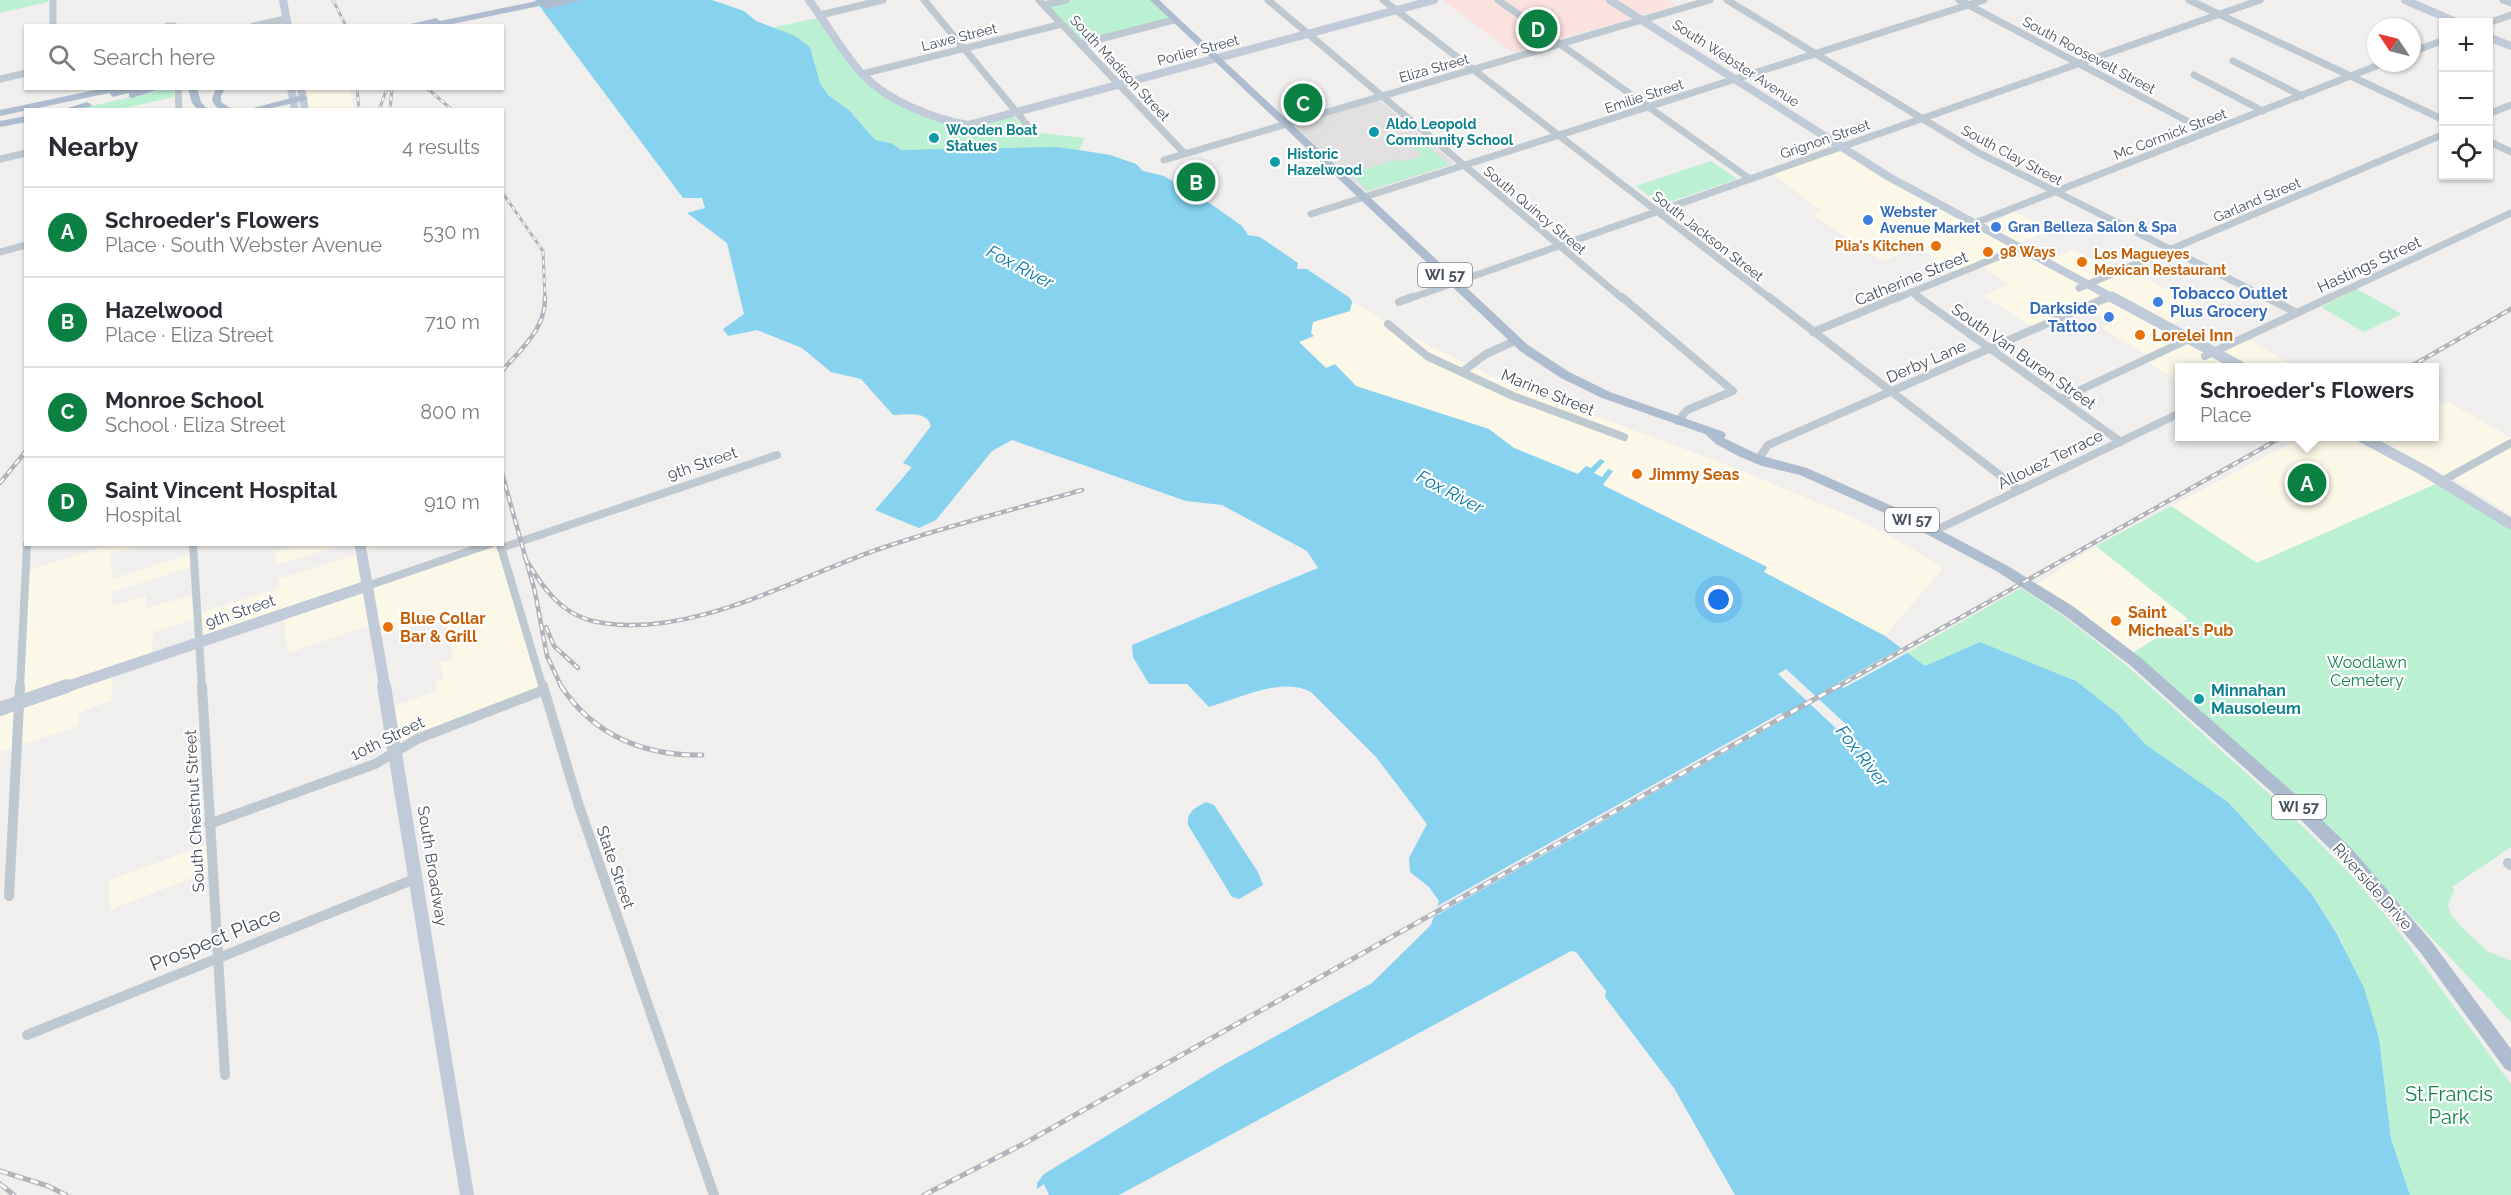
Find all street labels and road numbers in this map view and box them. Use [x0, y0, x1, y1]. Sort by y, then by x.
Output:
street label: South Madison Street [1067, 12, 1173, 124]
street label: South Roosevelt Street [2020, 13, 2158, 97]
street label: South Webster Avenue [1670, 16, 1802, 110]
street label: Lawe Street [920, 20, 999, 54]
street label: Porlier Street [1155, 31, 1241, 69]
street label: Eliza Street [1397, 50, 1471, 86]
street label: Emilie Street [1603, 76, 1686, 116]
street label: Mc Cormick Street [2111, 105, 2229, 163]
street label: Grignon Street [1778, 116, 1872, 162]
street label: South Clay Street [1959, 122, 2065, 188]
street label: South Quincy Street [1481, 162, 1590, 258]
street label: Garland Street [2211, 174, 2303, 226]
street label: South Jackson Street [1649, 188, 1767, 284]
street label: Hastings Street [2314, 232, 2425, 297]
street label: Catherine Street [1852, 247, 1971, 310]
road number: WI 57 [1418, 263, 1472, 287]
street label: South Van Buren Street [1948, 299, 2100, 414]
street label: Derby Lane [1883, 336, 1969, 387]
street label: Marine Street [1498, 365, 1598, 420]
street label: Allouez Terrace [1995, 426, 2106, 493]
street label: 9th Street [665, 442, 740, 484]
road number: WI 57 [1885, 508, 1939, 532]
street label: 9th Street [203, 590, 278, 632]
street label: 10th Street [347, 712, 428, 764]
street label: South Chestnut Street [181, 728, 208, 893]
road number: WI 57 [2272, 795, 2326, 819]
street label: South Broadway [414, 805, 451, 928]
street label: State Street [592, 823, 639, 912]
street label: Riverside Drive [2329, 839, 2416, 934]
street label: Prospect Place [146, 902, 284, 976]

